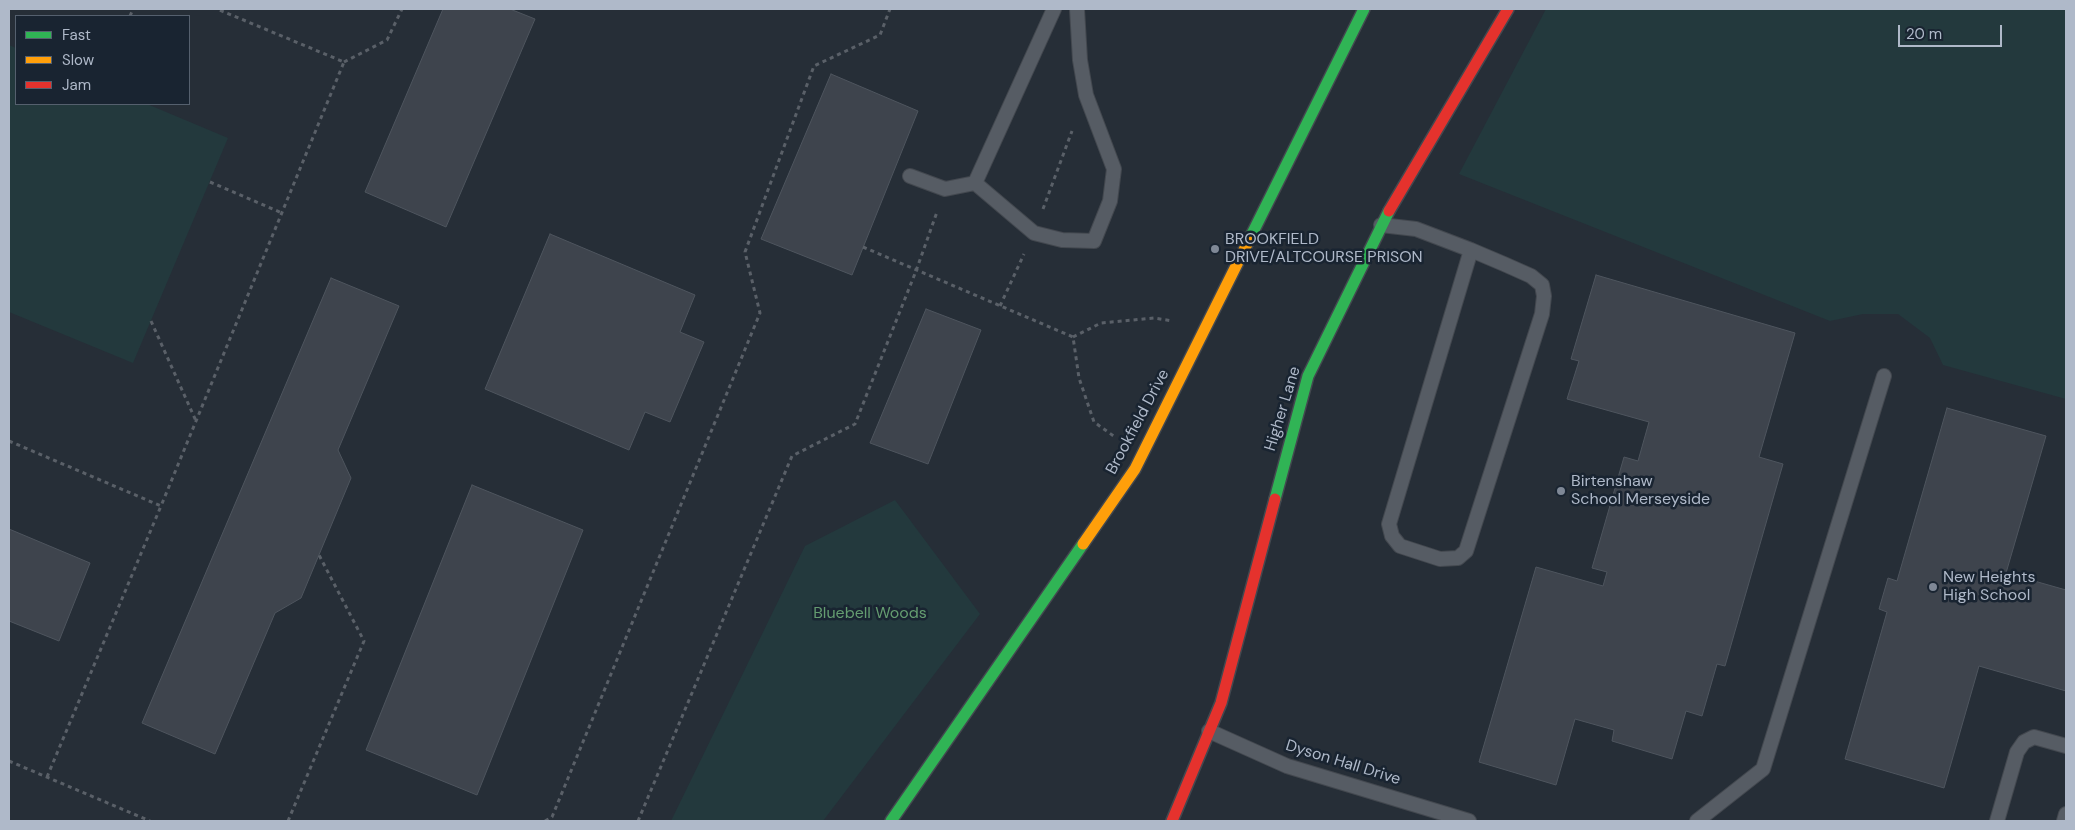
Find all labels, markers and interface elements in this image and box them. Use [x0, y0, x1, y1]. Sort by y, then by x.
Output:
legend [15, 15, 190, 105]
scale bar [1900, 15, 2004, 47]
text: 20 m [1906, 24, 1942, 44]
text: Fast [62, 25, 91, 45]
text: Slow [62, 50, 94, 70]
text: Jam [62, 75, 91, 95]
place label: BROOKFIELD DRIVE/ALTCOURSE PRISON [1225, 230, 1423, 268]
marker: BROOKFIELD DRIVE/ALTCOURSE PRISON [1209, 243, 1221, 255]
street label: Higher Lane [1261, 364, 1305, 454]
street label: Brookfield Drive [1102, 366, 1174, 478]
place label: Birtenshaw School Merseyside [1571, 472, 1710, 510]
marker: Birtenshaw School Merseyside [1555, 485, 1567, 497]
place label: New Heights High School [1943, 568, 2036, 606]
marker: New Heights High School [1927, 581, 1939, 593]
park label: Bluebell Woods [813, 604, 927, 624]
street label: Dyson Hall Drive [1283, 736, 1403, 790]

